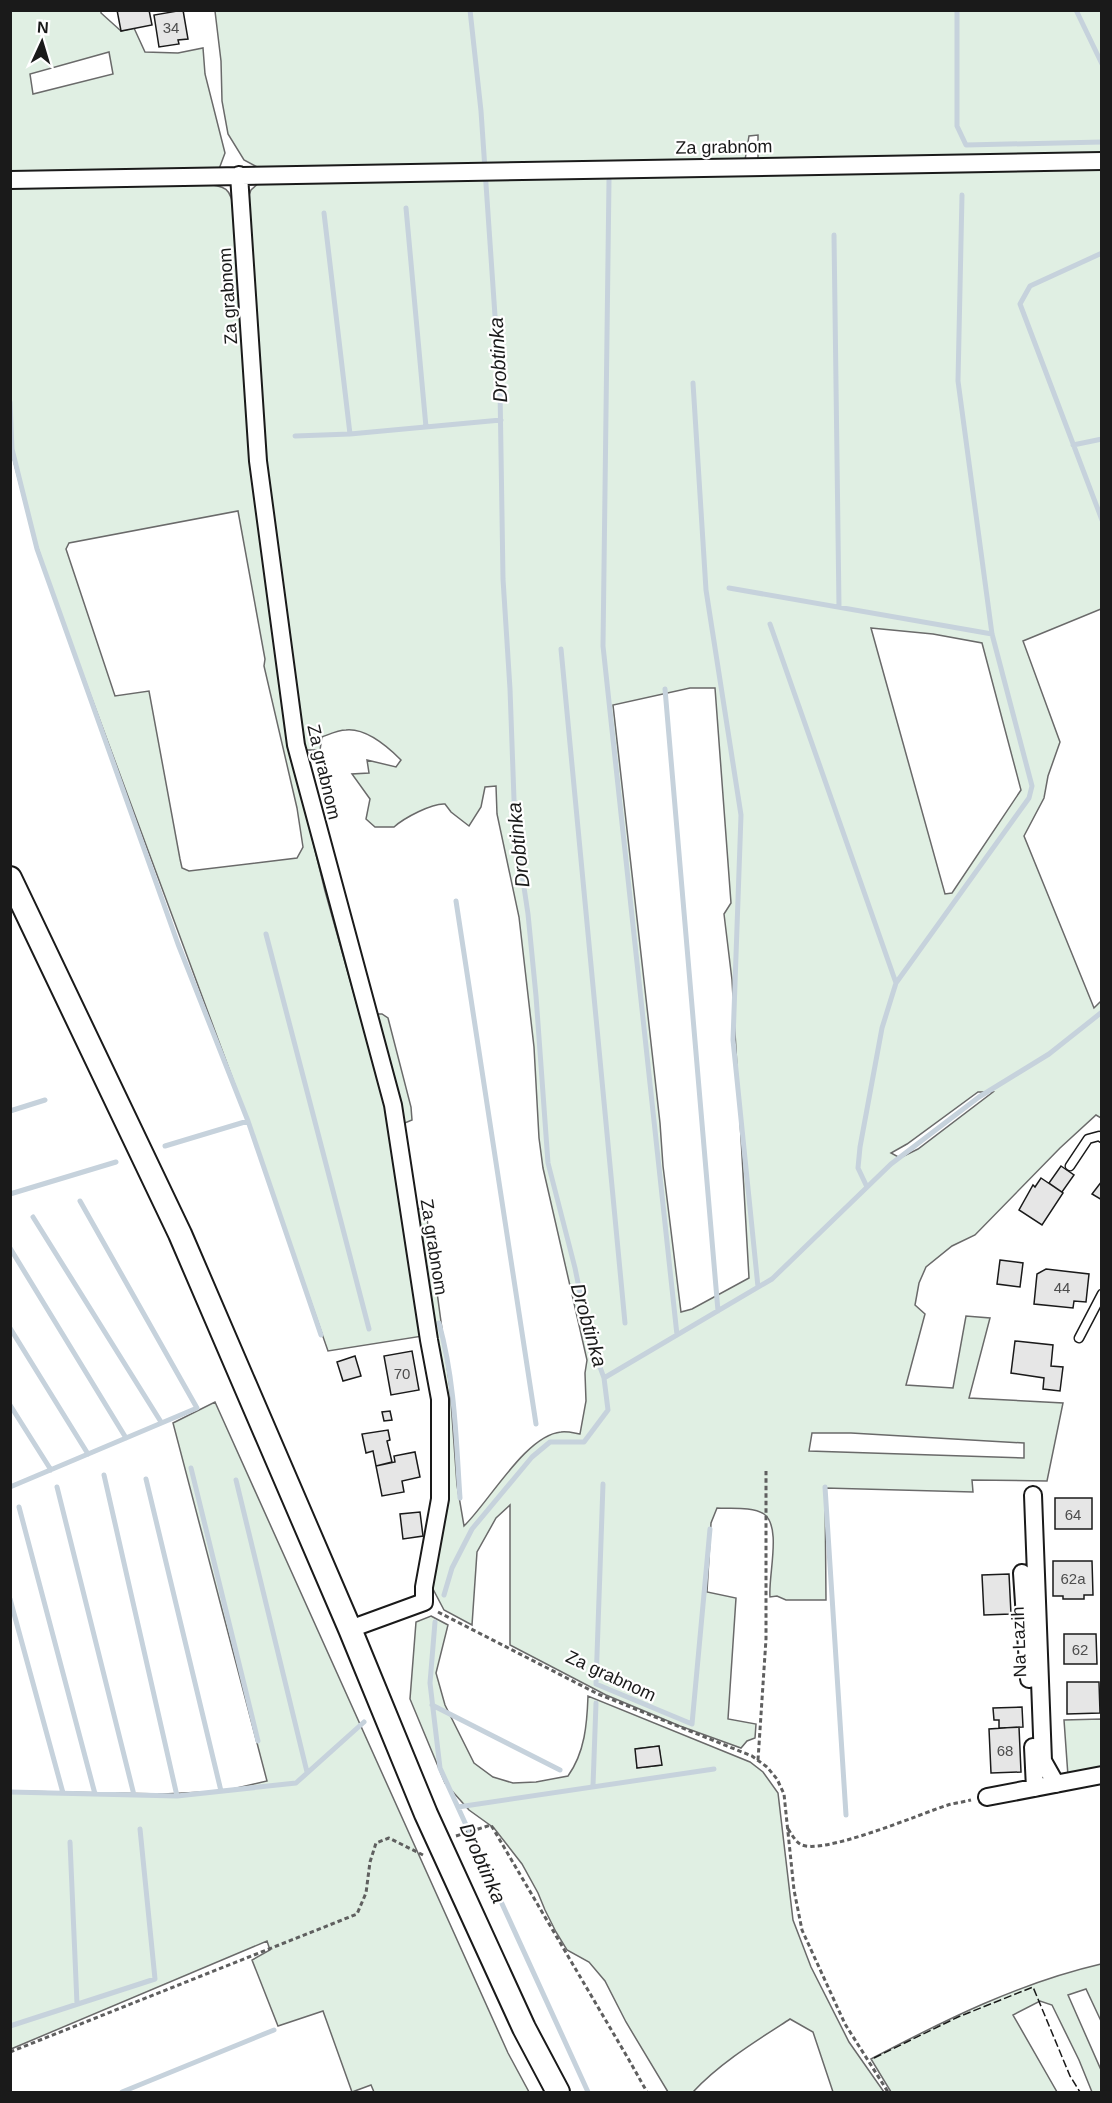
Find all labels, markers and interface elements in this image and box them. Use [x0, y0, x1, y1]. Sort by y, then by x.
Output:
north arrow [12, 12, 72, 72]
text: N [37, 19, 49, 36]
house number: 34 [163, 19, 179, 36]
street label: Za grabnom [675, 136, 773, 158]
street label: Za grabnom [215, 247, 241, 345]
water label: Drobtinka [485, 317, 511, 403]
street label: Za grabnom [303, 722, 345, 822]
water label: Drobtinka [503, 801, 533, 889]
street label: Za grabnom [417, 1198, 451, 1296]
house number: 44 [1054, 1279, 1070, 1296]
water label: Drobtinka [567, 1281, 611, 1369]
house number: 70 [394, 1365, 410, 1382]
house number: 64 [1065, 1506, 1081, 1523]
house number: 62a [1060, 1570, 1086, 1587]
street label: Na Lazih [1008, 1606, 1030, 1678]
house number: 62 [1072, 1641, 1088, 1658]
street label: Za grabnom [563, 1646, 659, 1706]
house number: 68 [997, 1742, 1013, 1759]
water label: Drobtinka [456, 1819, 510, 1907]

